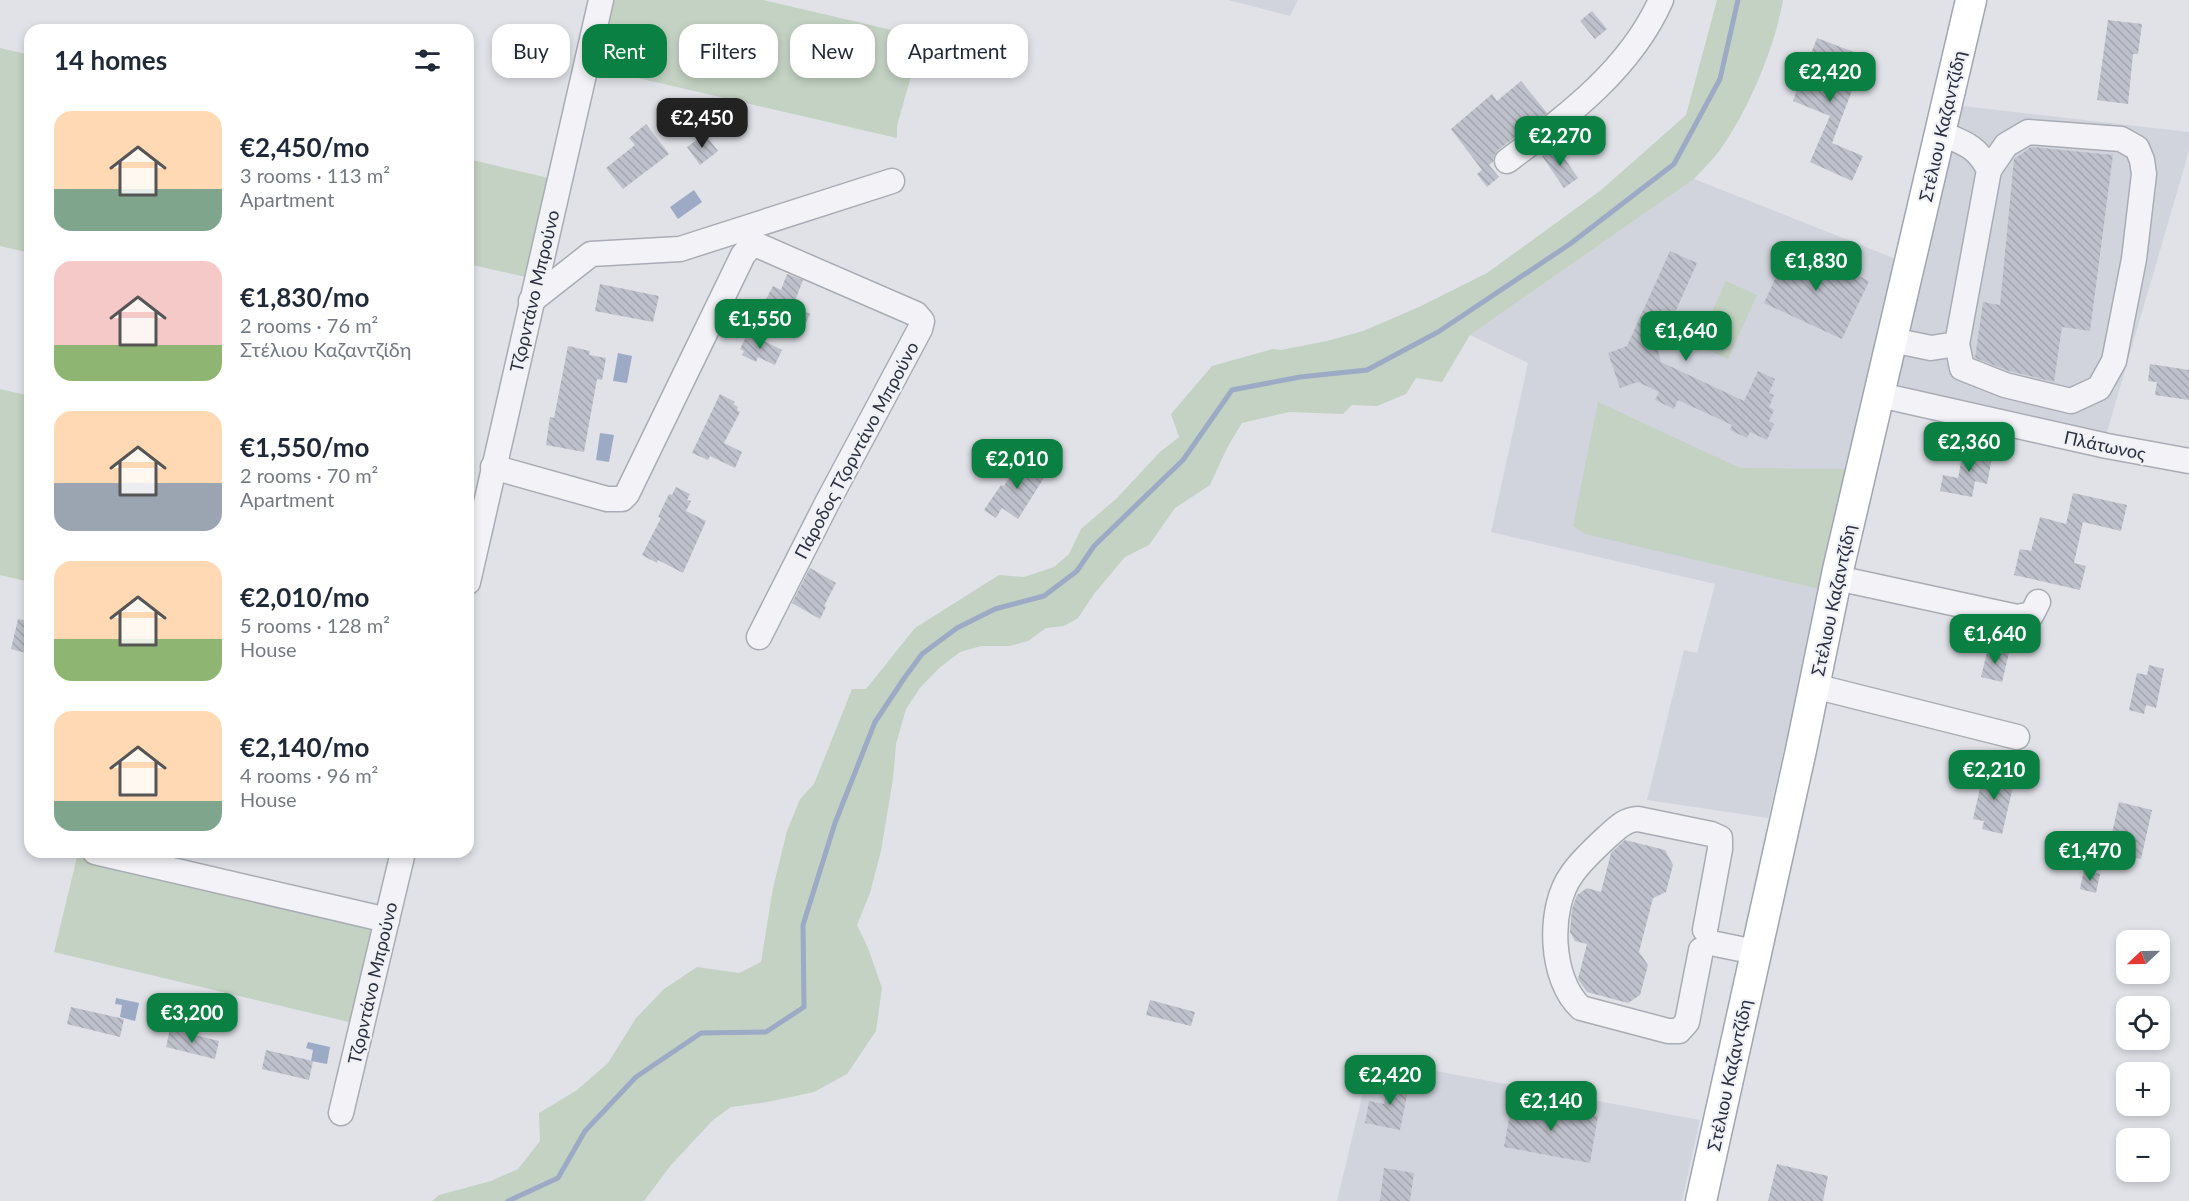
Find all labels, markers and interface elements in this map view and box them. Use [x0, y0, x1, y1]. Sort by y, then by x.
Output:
chip: Buy [492, 24, 570, 78]
chip: Rent [582, 24, 667, 78]
chip: Filters [679, 24, 778, 78]
chip: New [790, 24, 875, 78]
chip: Apartment [887, 24, 1028, 78]
text: 14 homes [54, 44, 167, 76]
icon: filters [411, 44, 444, 77]
street label: Στέλιου Καζαντζίδη [1914, 48, 1970, 204]
pin: €2,420 [1781, 52, 1879, 103]
text: €2,420 [1799, 59, 1861, 83]
pin: €2,450 [653, 98, 751, 149]
text: €2,450 [671, 105, 733, 129]
pin: €2,270 [1511, 116, 1609, 167]
text: €2,270 [1529, 123, 1591, 147]
text: €2,450/mo [240, 131, 370, 163]
icon: home [102, 135, 174, 207]
text: 3 rooms · 113 m² [240, 163, 390, 187]
text: Apartment [240, 187, 334, 211]
street label: Τζορντάνο Μπρούνο [505, 208, 563, 374]
pin: €1,830 [1767, 241, 1865, 292]
text: €1,830 [1785, 248, 1847, 272]
text: €1,830/mo [240, 281, 370, 313]
icon: home [102, 285, 174, 357]
pin: €1,550 [711, 299, 809, 350]
text: €1,550 [729, 306, 791, 330]
pin: €1,640 [1637, 311, 1735, 362]
text: 2 rooms · 76 m² [240, 313, 378, 337]
text: €1,640 [1655, 318, 1717, 342]
text: Στέλιου Καζαντζίδη [240, 337, 411, 361]
street label: Πάροδος Τζορντάνο Μπρούνο [789, 338, 923, 562]
pin: €2,360 [1920, 422, 2018, 473]
street label: Πλάτωνος [2062, 426, 2148, 465]
text: €2,360 [1938, 429, 2000, 453]
text: €1,550/mo [240, 431, 370, 463]
icon: home [102, 435, 174, 507]
pin: €2,010 [968, 439, 1066, 490]
text: €2,010 [986, 446, 1048, 470]
text: 2 rooms · 70 m² [240, 463, 378, 487]
text: Apartment [240, 487, 334, 511]
street label: Στέλιου Καζαντζίδη [1806, 522, 1860, 678]
text: €2,010/mo [240, 581, 370, 613]
icon: home [102, 585, 174, 657]
text: 5 rooms · 128 m² [240, 613, 390, 637]
pin: €1,640 [1946, 614, 2044, 665]
text: €1,640 [1964, 621, 2026, 645]
text: House [240, 637, 297, 661]
text: €2,140/mo [240, 731, 370, 763]
icon: home [102, 735, 174, 807]
pin: €2,210 [1945, 750, 2043, 801]
text: €2,210 [1963, 757, 2025, 781]
text: 4 rooms · 96 m² [240, 763, 378, 787]
text: House [240, 787, 297, 811]
pin: €1,470 [2041, 831, 2139, 882]
text: €1,470 [2059, 838, 2121, 862]
street label: Τζορντάνο Μπρούνο [343, 900, 401, 1066]
north arrow [2116, 930, 2170, 984]
map controls [2116, 930, 2170, 1182]
pin: €3,200 [143, 993, 241, 1044]
button: locate [2116, 996, 2170, 1050]
street label: Στέλιου Καζαντζίδη [1702, 997, 1756, 1153]
text: €3,200 [161, 1000, 223, 1024]
pin: €2,420 [1341, 1055, 1439, 1106]
text: €2,420 [1359, 1062, 1421, 1086]
button: + [2116, 1062, 2170, 1116]
pin: €2,140 [1502, 1081, 1600, 1132]
text: €2,140 [1520, 1088, 1582, 1112]
button: − [2116, 1128, 2170, 1182]

